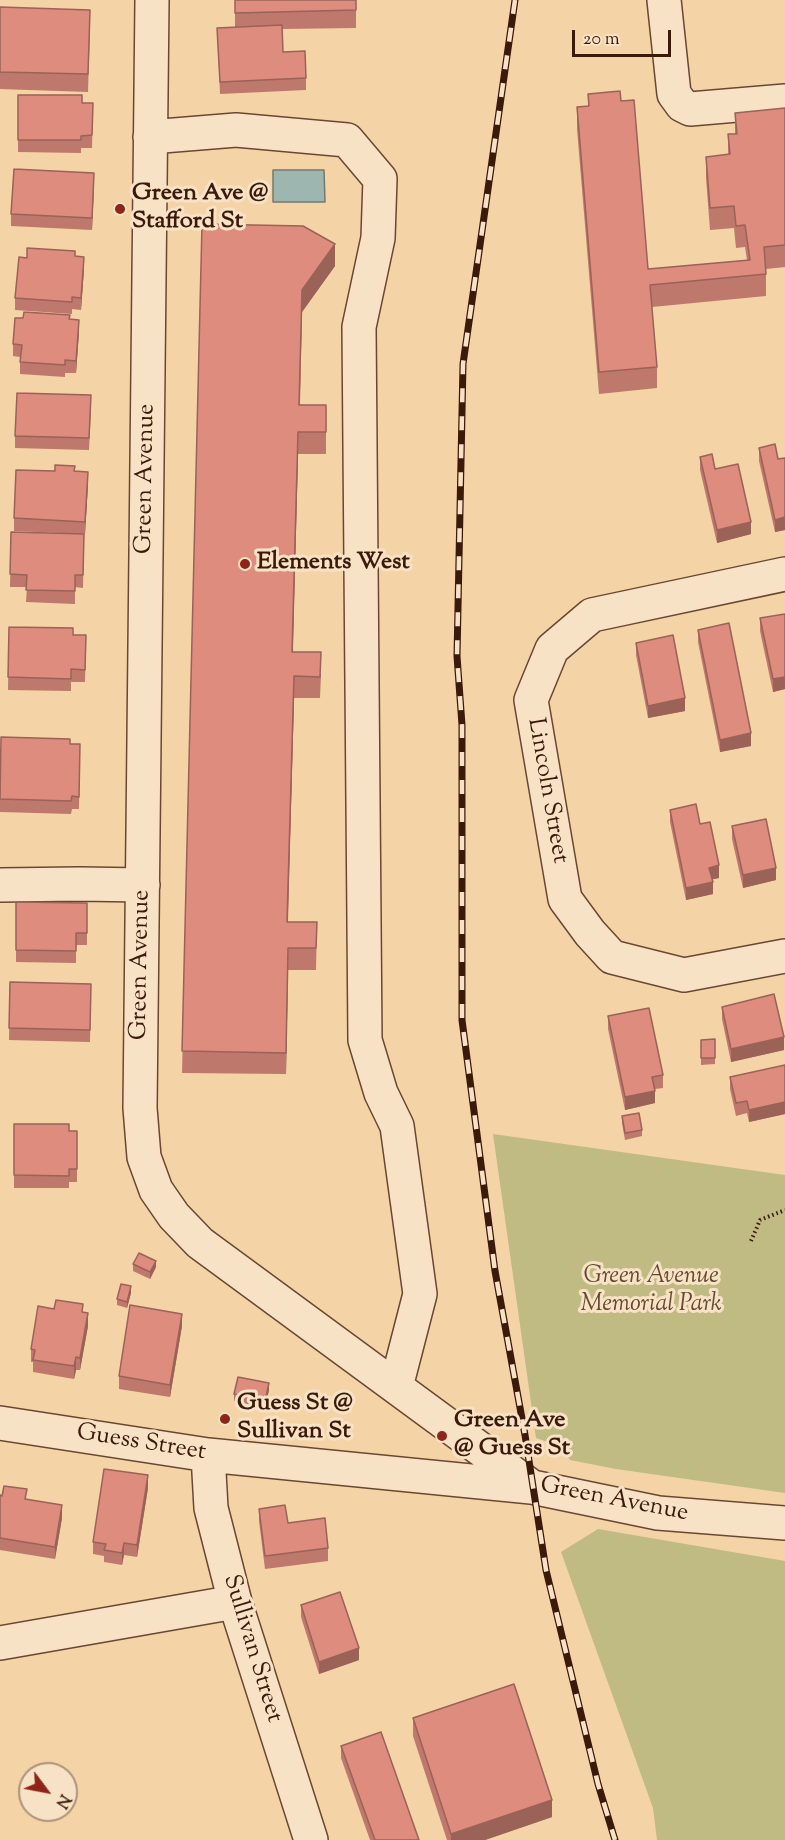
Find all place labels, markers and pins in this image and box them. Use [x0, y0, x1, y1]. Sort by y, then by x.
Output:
place label: Green Ave @ Stafford St [132, 181, 268, 237]
marker: Green Ave @ Stafford St [113, 202, 127, 216]
place label: Elements West [257, 550, 410, 578]
marker: Elements West [238, 557, 252, 571]
place label: Guess St @ Sullivan St [237, 1391, 353, 1447]
place label: Green Ave @ Guess St [454, 1408, 570, 1464]
marker: Guess St @ Sullivan St [218, 1412, 232, 1426]
marker: Green Ave @ Guess St [435, 1429, 449, 1443]

